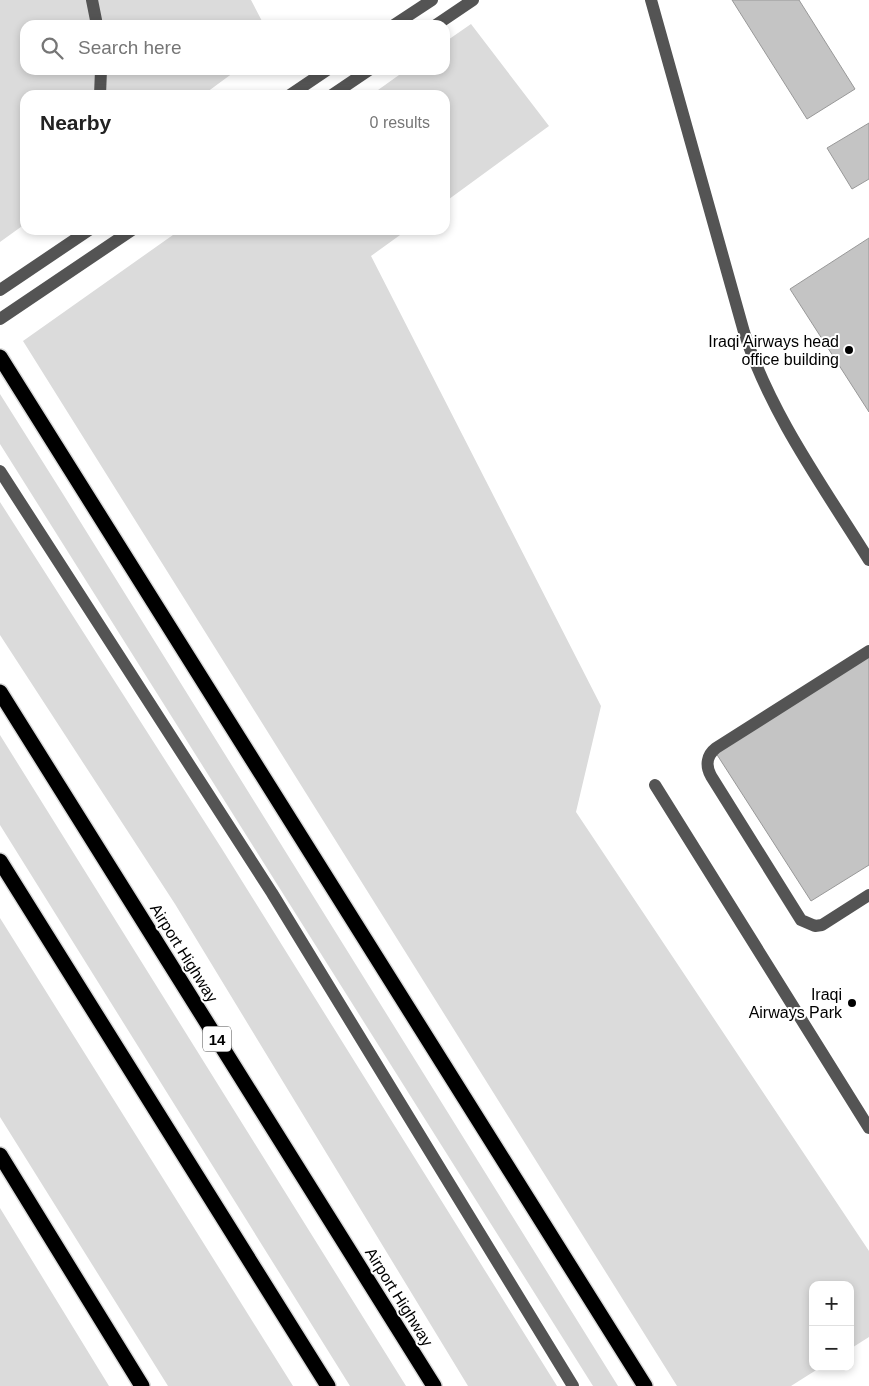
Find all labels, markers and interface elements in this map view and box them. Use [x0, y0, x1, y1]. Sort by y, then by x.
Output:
search box [20, 20, 450, 75]
icon: search [38, 34, 66, 62]
text: Search here [78, 37, 182, 58]
text: Nearby [40, 111, 111, 134]
text: 0 results [370, 114, 430, 131]
place label: Iraqi Airways head office building [708, 333, 839, 368]
marker: Iraqi Airways head office building [843, 344, 855, 356]
street label: Airport Highway [147, 901, 221, 1005]
place label: Iraqi Airways Park [749, 986, 843, 1021]
marker: Iraqi Airways Park [846, 997, 858, 1009]
road number: 14 [203, 1026, 231, 1052]
street label: Airport Highway [362, 1245, 436, 1349]
map controls [809, 1281, 854, 1371]
button: + [809, 1281, 854, 1326]
button: − [809, 1326, 854, 1371]

